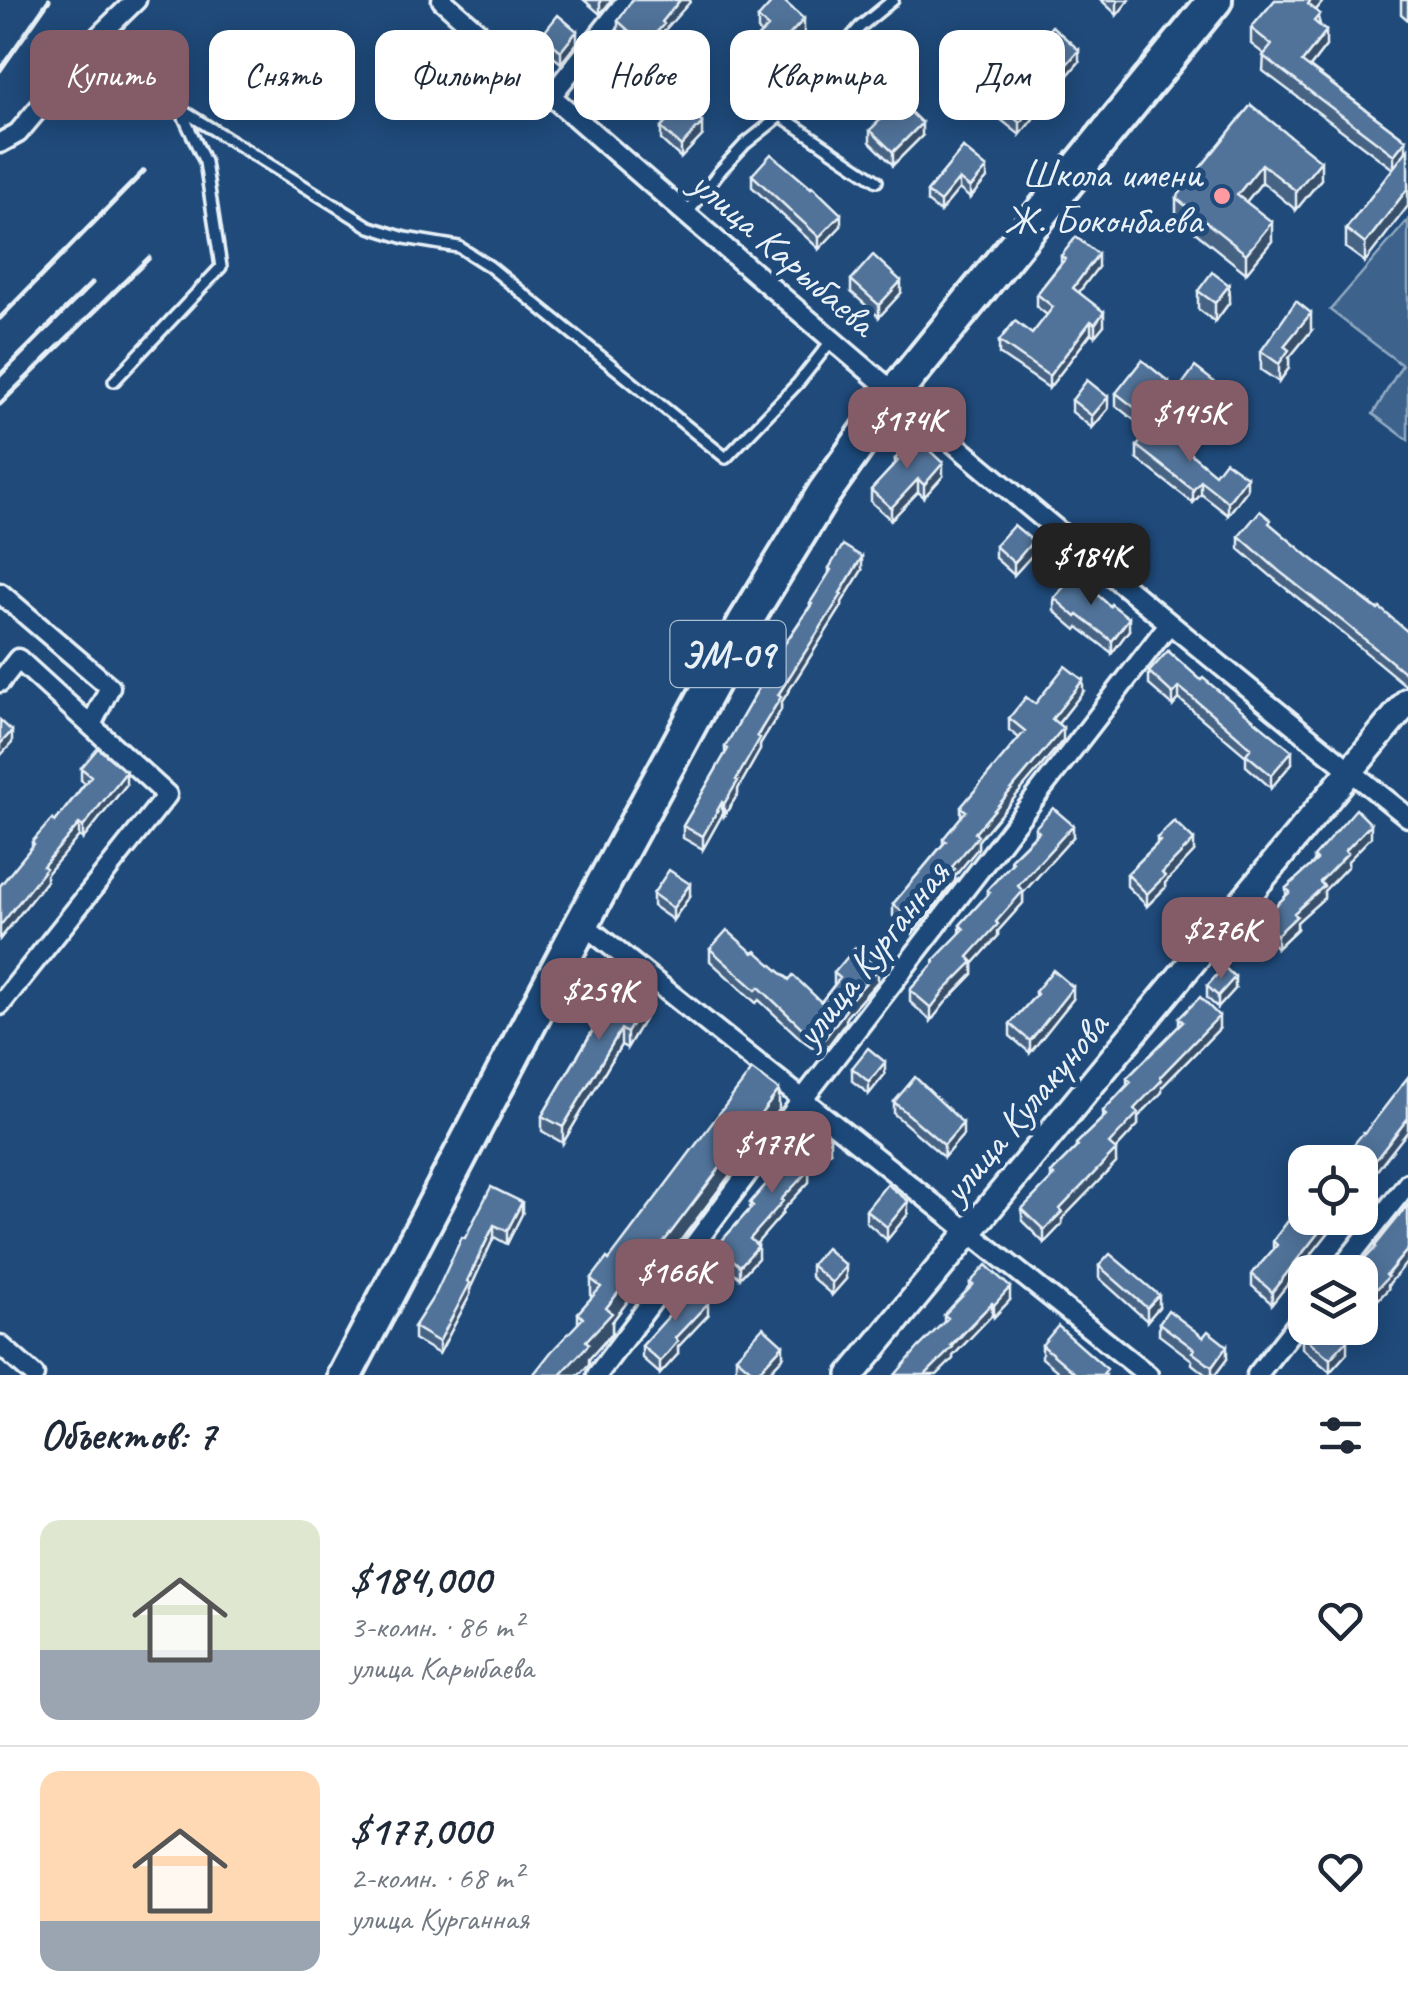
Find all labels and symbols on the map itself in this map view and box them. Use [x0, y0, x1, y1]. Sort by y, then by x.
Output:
place label: Школа имени Ж. Боконбаева [1004, 149, 1205, 245]
street label: улица Карыбаева [679, 157, 889, 349]
marker: Школа имени Ж. Боконбаева [1211, 185, 1233, 207]
pin: $145K [1120, 380, 1260, 465]
pin: $174K [837, 387, 977, 472]
pin: $184K [1021, 523, 1161, 608]
road number: ЭМ-09 [670, 621, 786, 687]
street label: улица Курганная [782, 849, 961, 1059]
pin: $276K [1151, 897, 1291, 982]
pin: $259K [529, 958, 669, 1043]
street label: улица Кулакунова [929, 1000, 1121, 1215]
pin: $177K [702, 1111, 842, 1196]
pin: $166K [605, 1239, 745, 1324]

